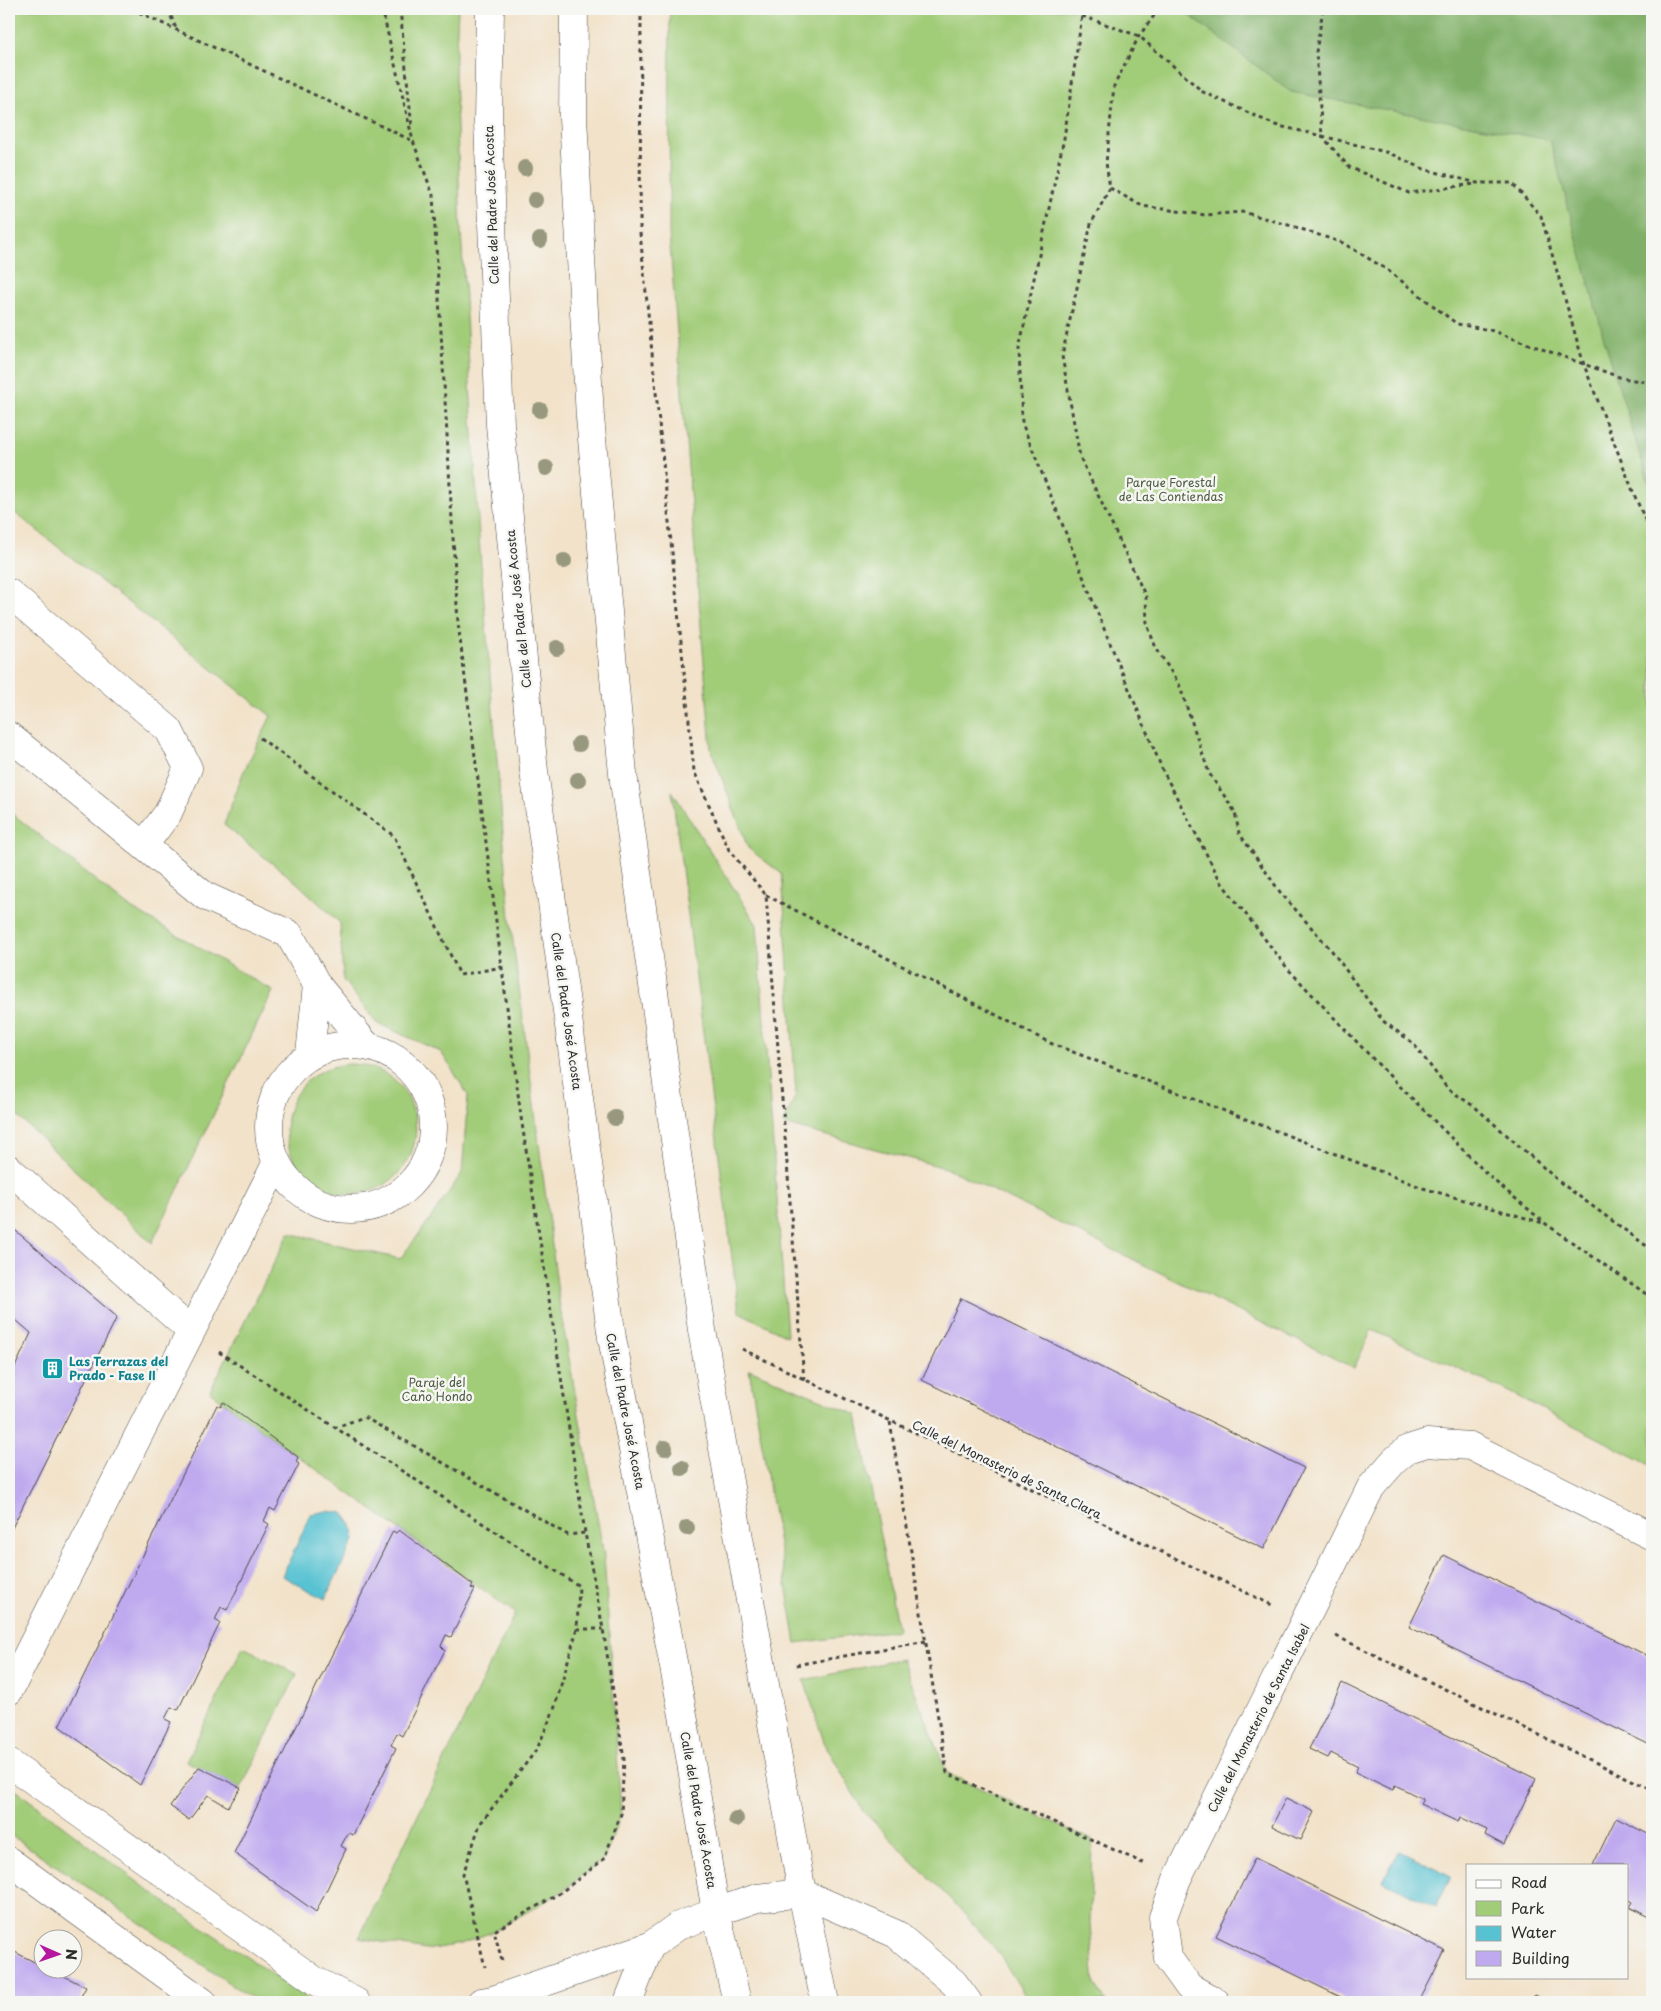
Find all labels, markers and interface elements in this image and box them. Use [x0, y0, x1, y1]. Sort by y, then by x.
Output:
street label: Calle del Padre José Acosta [479, 125, 503, 285]
park label: Parque Forestal de Las Contiendas [1119, 473, 1224, 505]
street label: Calle del Padre José Acosta [501, 528, 535, 689]
street label: Calle del Padre José Acosta [547, 931, 587, 1092]
street label: Calle del Padre José Acosta [602, 1331, 650, 1491]
place label: Las Terrazas del Prado - Fase II [69, 1352, 168, 1384]
building icon: Las Terrazas del Prado - Fase II [41, 1356, 65, 1380]
park label: Paraje del Caño Hondo [402, 1373, 473, 1405]
street label: Calle del Monasterio de Santa Clara [909, 1415, 1105, 1523]
street label: Calle del Monasterio de Santa Isabel [1202, 1621, 1314, 1815]
street label: Calle del Padre José Acosta [676, 1730, 722, 1890]
legend [1466, 1864, 1628, 1978]
text: Road [1511, 1870, 1547, 1893]
text: Park [1511, 1896, 1545, 1919]
text: Water [1511, 1920, 1556, 1943]
north arrow [32, 1928, 82, 1978]
text: Building [1511, 1946, 1570, 1969]
text: N [61, 1949, 82, 1960]

